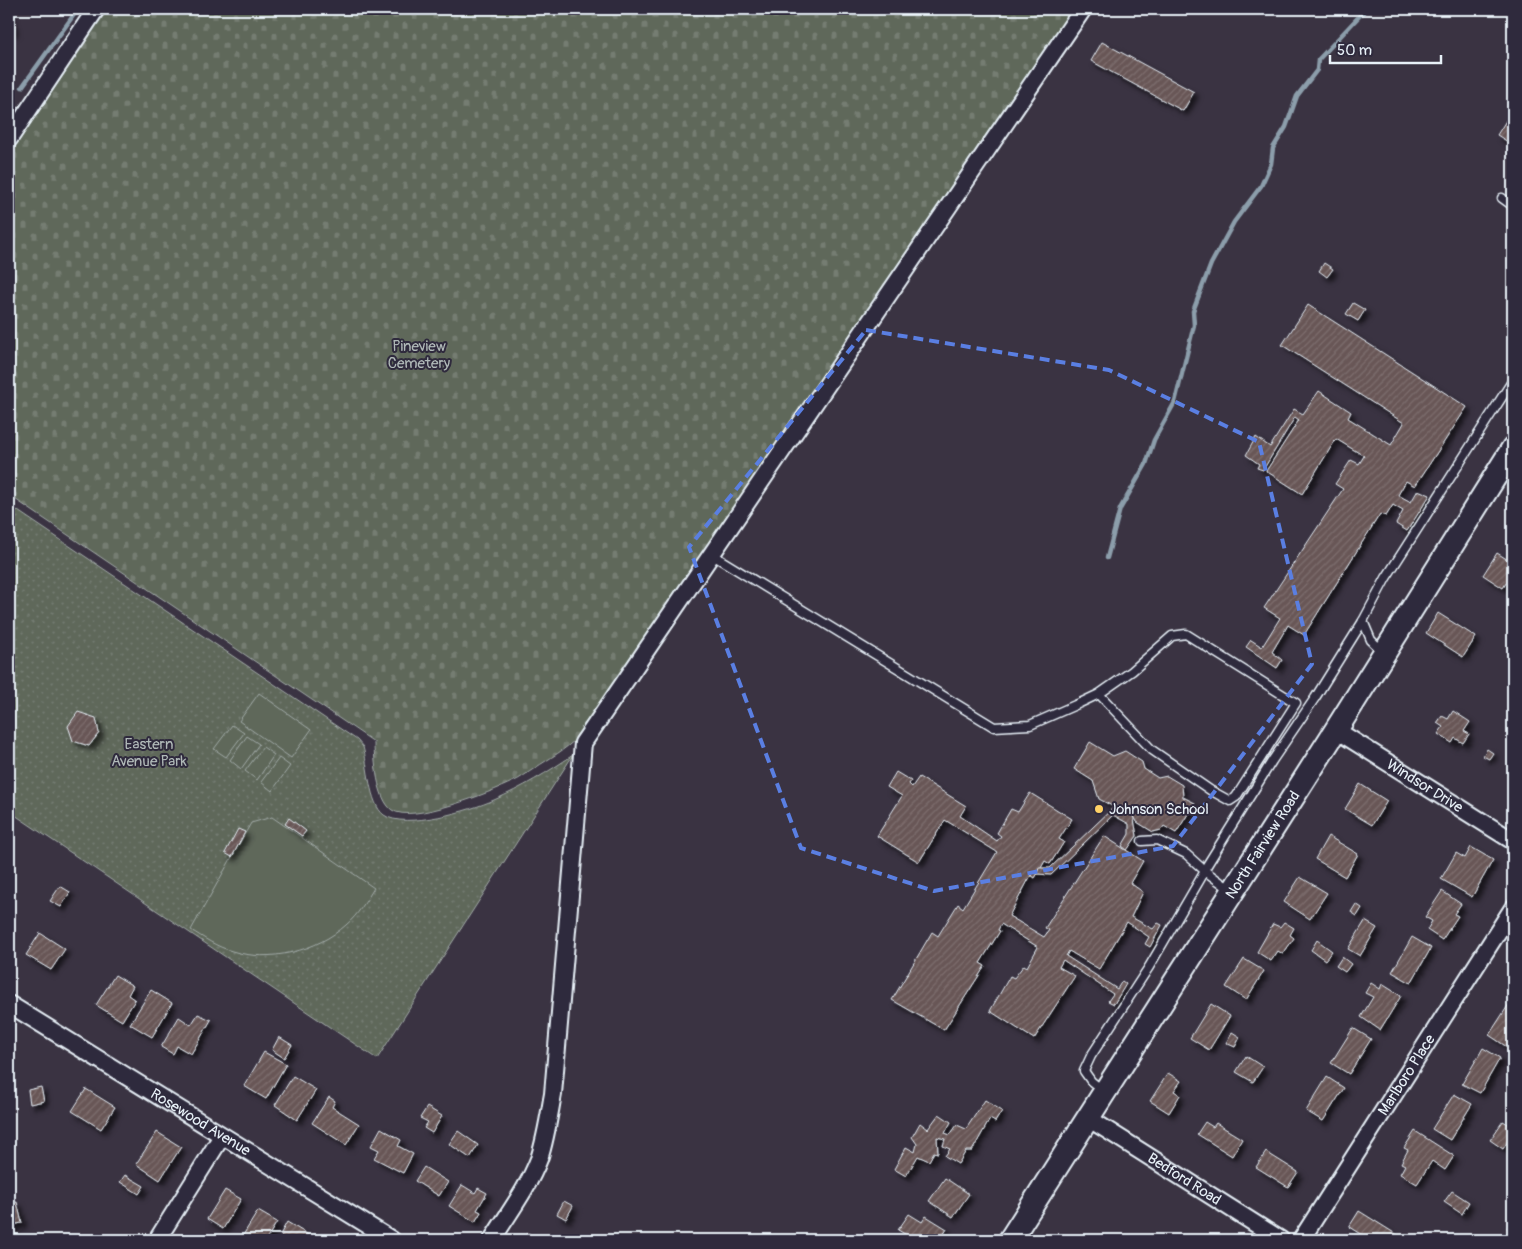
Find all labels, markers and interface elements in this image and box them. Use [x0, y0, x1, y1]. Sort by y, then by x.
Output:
scale bar [1330, 32, 1441, 64]
text: 50 m [1337, 41, 1372, 60]
park label: Pineview Cemetery [388, 337, 451, 373]
park label: Eastern Avenue Park [111, 735, 188, 771]
street label: Windsor Drive [1383, 755, 1467, 817]
street label: North Fairview Road [1221, 787, 1304, 902]
place label: Johnson School [1109, 800, 1209, 819]
marker: Johnson School [1093, 803, 1105, 815]
street label: Marlboro Place [1374, 1030, 1440, 1119]
street label: Rosewood Avenue [147, 1084, 255, 1160]
street label: Bedford Road [1144, 1149, 1225, 1209]

